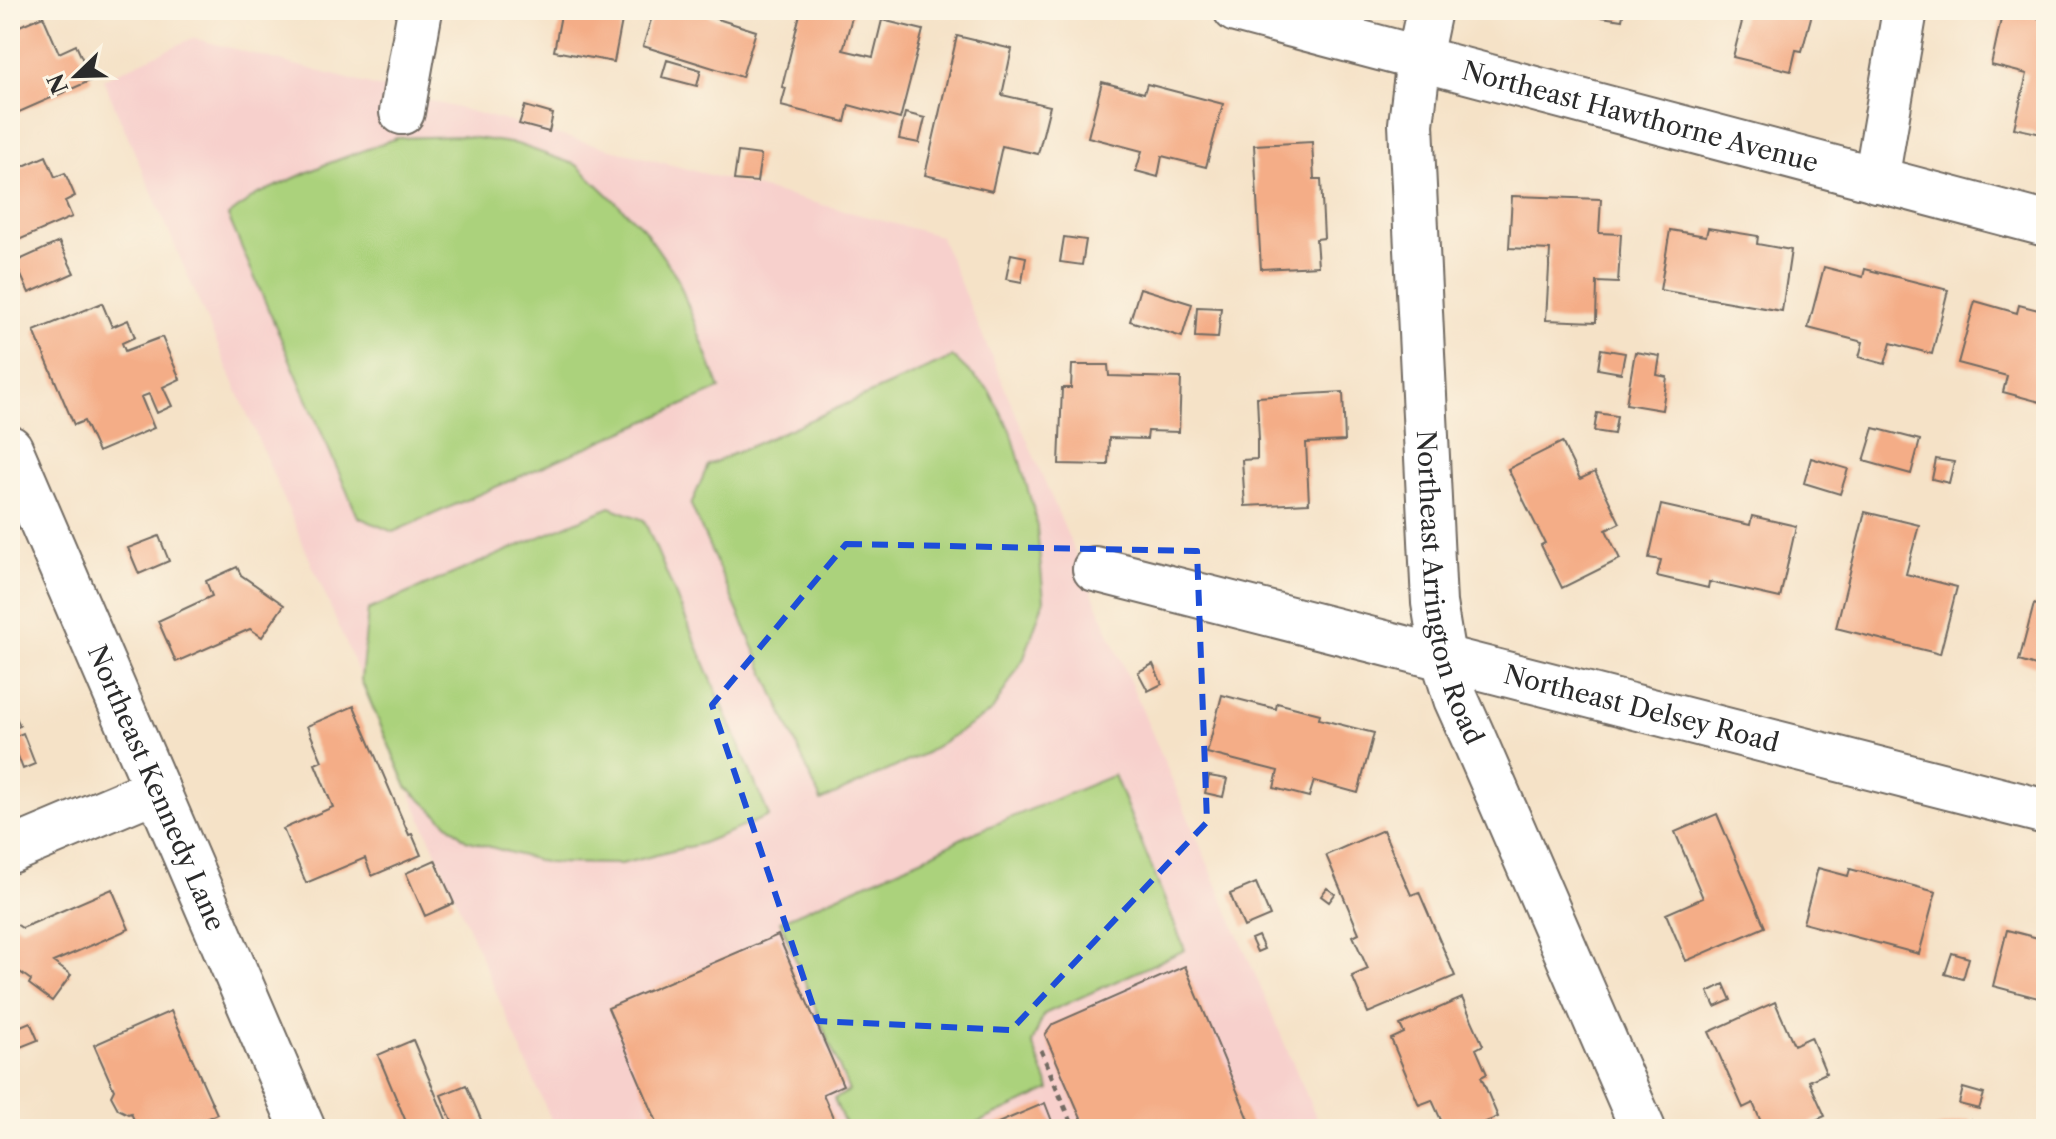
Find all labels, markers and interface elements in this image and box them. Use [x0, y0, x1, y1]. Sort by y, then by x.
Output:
north arrow [36, 36, 116, 116]
street label: Northeast Hawthorne Avenue [1459, 54, 1822, 179]
text: N [42, 70, 74, 98]
street label: Northeast Arrington Road [1410, 430, 1490, 750]
street label: Northeast Kennedy Lane [81, 640, 232, 936]
street label: Northeast Delsey Road [1501, 658, 1782, 759]

